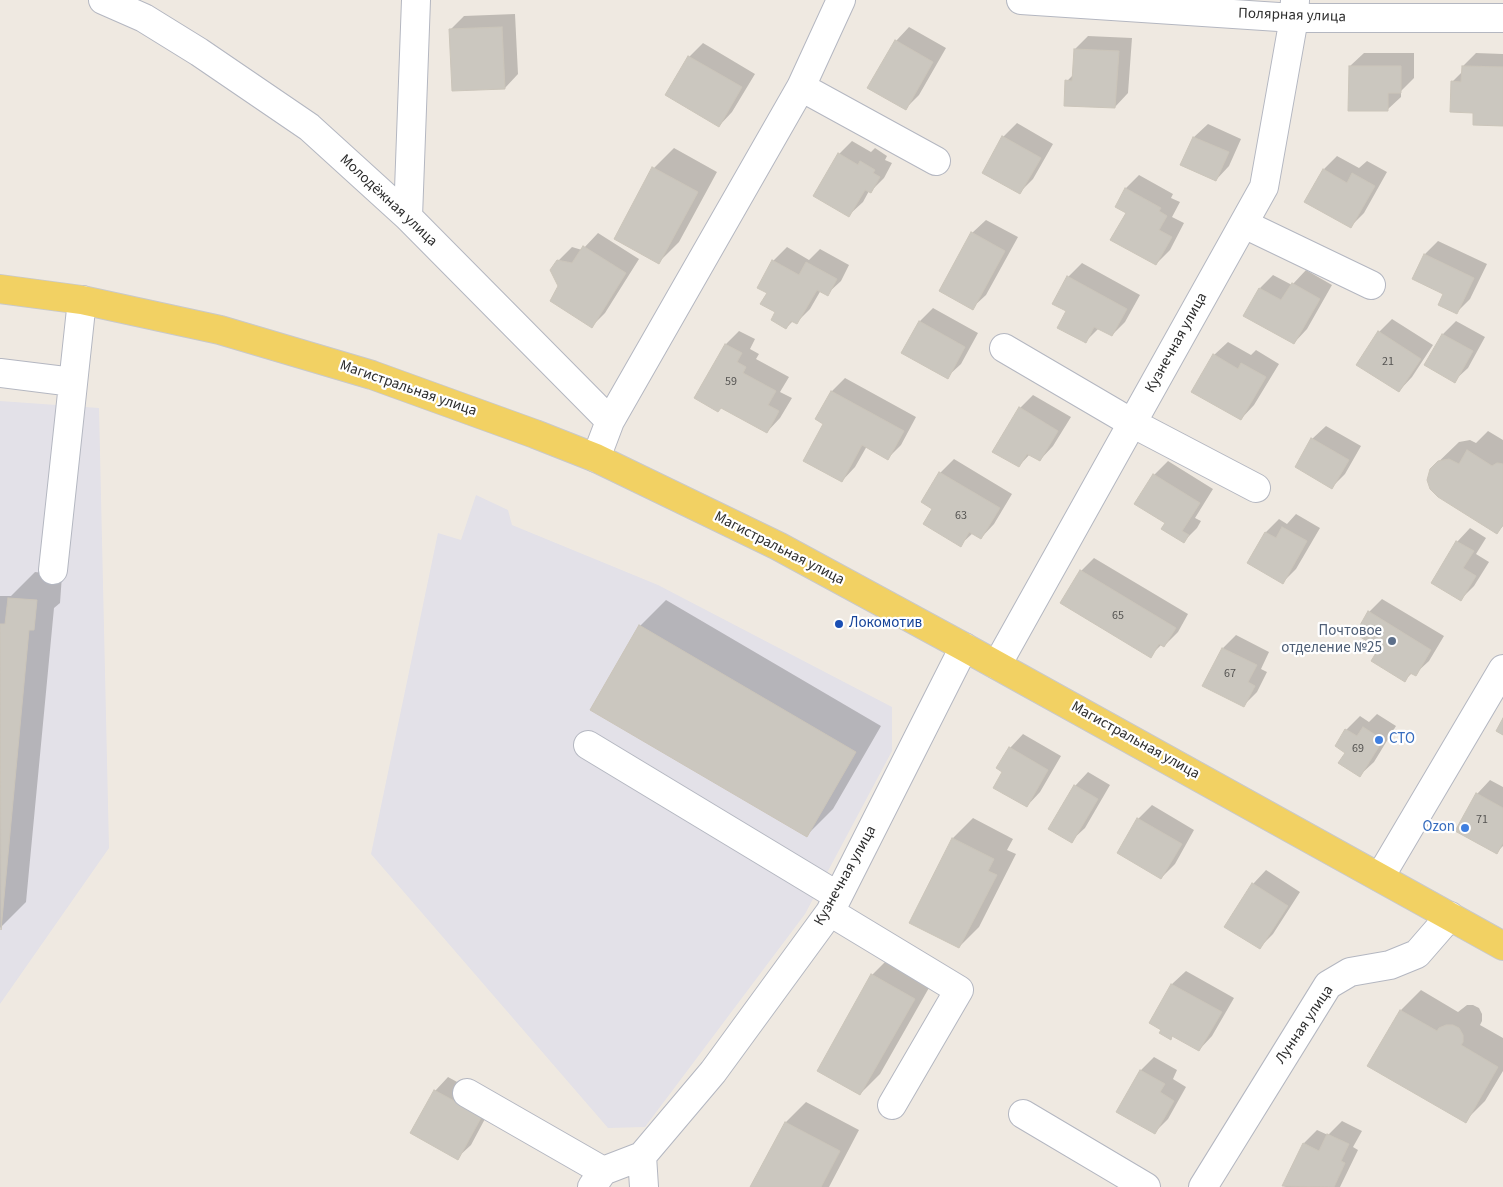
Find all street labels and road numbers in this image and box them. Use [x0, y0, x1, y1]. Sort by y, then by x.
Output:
street label: Полярная улица [1238, 5, 1346, 27]
street label: Молодёжная улица [335, 151, 441, 251]
street label: Кузнечная улица [1142, 290, 1212, 396]
street label: Магистральная улица [337, 357, 479, 421]
street label: Магистральная улица [711, 508, 847, 590]
street label: Магистральная улица [1068, 698, 1202, 784]
street label: Кузнечная улица [811, 823, 881, 929]
street label: Лунная улица [1272, 982, 1338, 1068]

